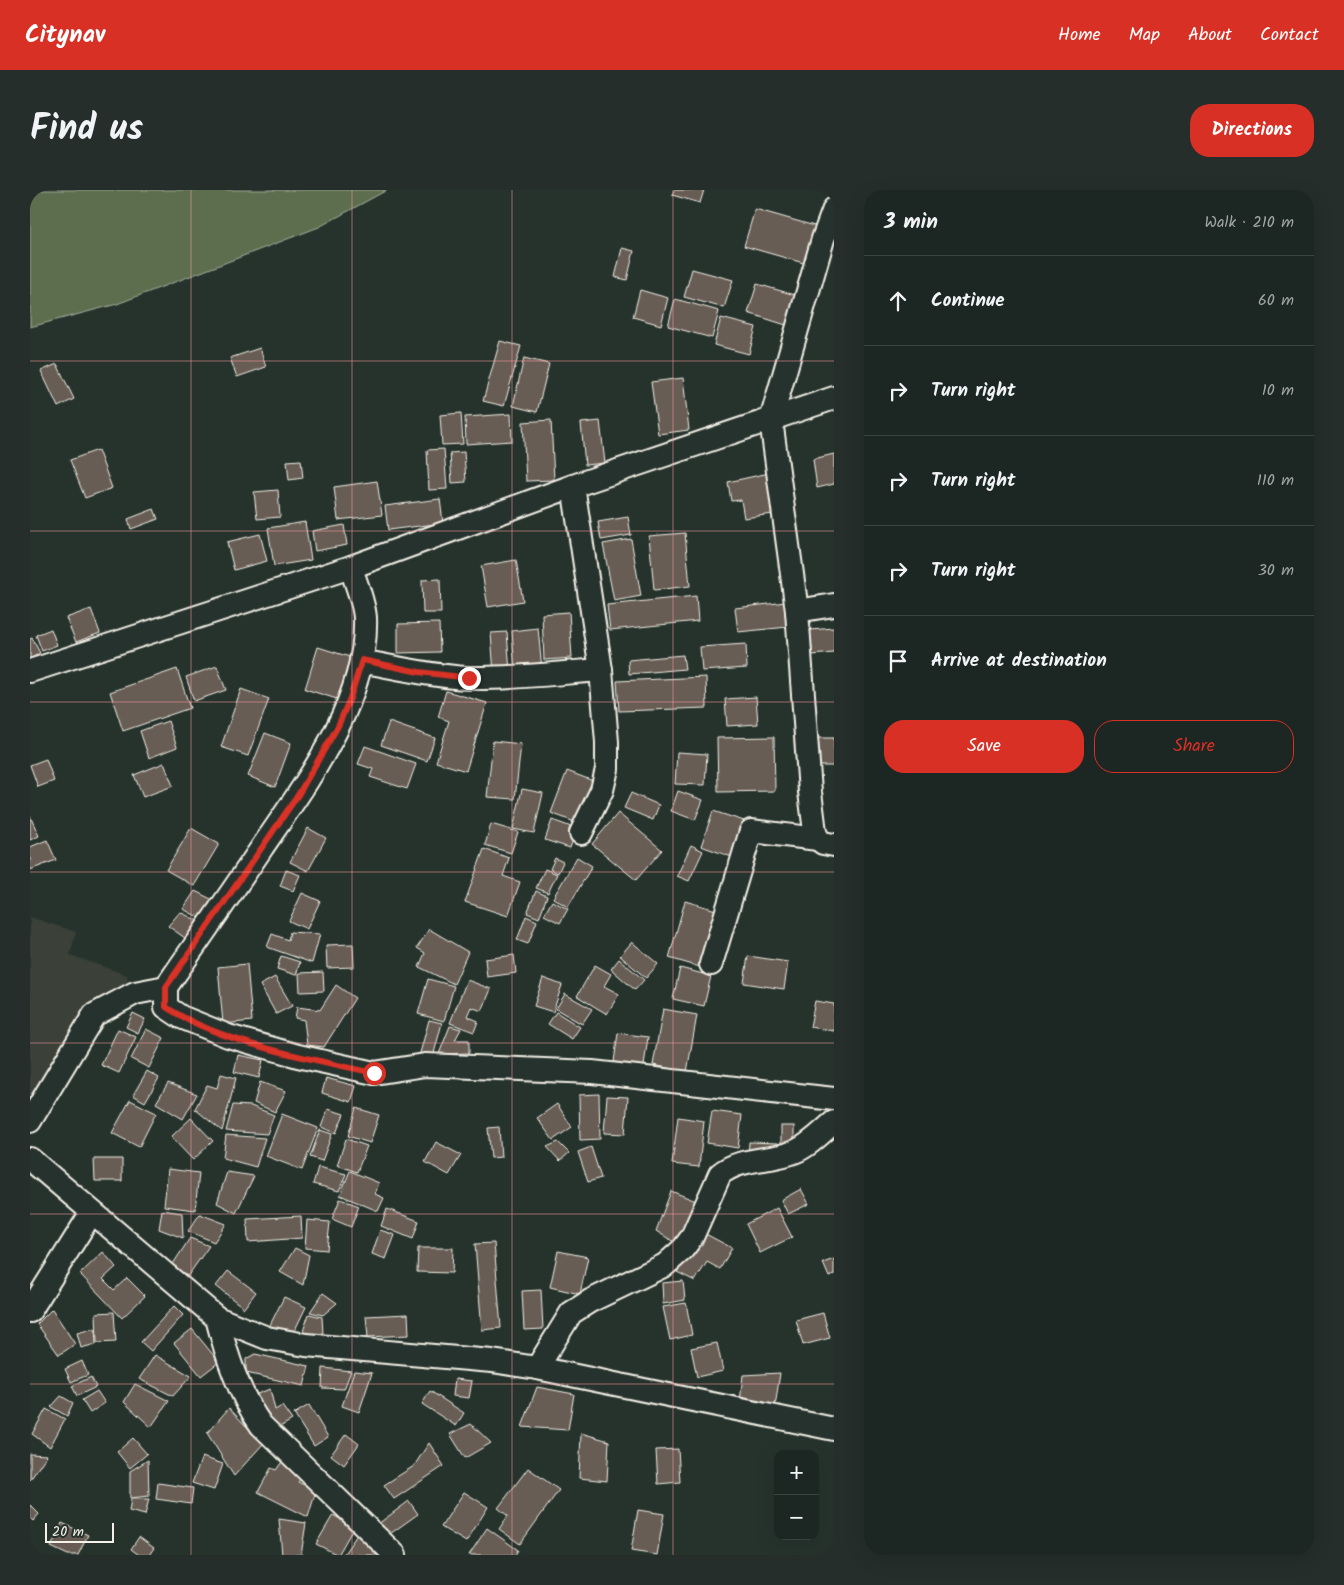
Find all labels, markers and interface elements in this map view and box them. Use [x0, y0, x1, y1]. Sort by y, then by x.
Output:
text: Citynav [25, 16, 105, 55]
text: Home [1058, 21, 1101, 50]
text: Map [1129, 21, 1160, 50]
text: About [1188, 21, 1232, 50]
text: Contact [1260, 21, 1319, 50]
text: Find us [30, 102, 143, 158]
button: Directions [1190, 104, 1314, 157]
text: 3 min [884, 206, 938, 239]
text: Walk · 210 m [1204, 210, 1294, 235]
text: Continue [931, 286, 1004, 316]
icon: ahead [884, 287, 912, 315]
text: 60 m [1258, 288, 1294, 313]
text: Turn right [931, 376, 1016, 406]
icon: right [884, 377, 912, 405]
text: 10 m [1262, 378, 1294, 403]
text: Turn right [931, 466, 1016, 496]
icon: right [884, 467, 912, 495]
text: 110 m [1257, 468, 1294, 493]
text: Turn right [931, 556, 1016, 586]
icon: right [884, 557, 912, 585]
text: 30 m [1258, 558, 1294, 583]
text: Arrive at destination [931, 646, 1107, 676]
icon: arrive [884, 647, 912, 675]
route end [458, 667, 481, 690]
button: Save [884, 720, 1084, 773]
button: Share [1094, 720, 1294, 773]
route start [363, 1062, 386, 1085]
map controls [774, 1450, 819, 1540]
button: + [774, 1450, 819, 1495]
button: − [774, 1495, 819, 1540]
scale bar [45, 1520, 114, 1543]
text: 20 m [52, 1521, 84, 1543]

